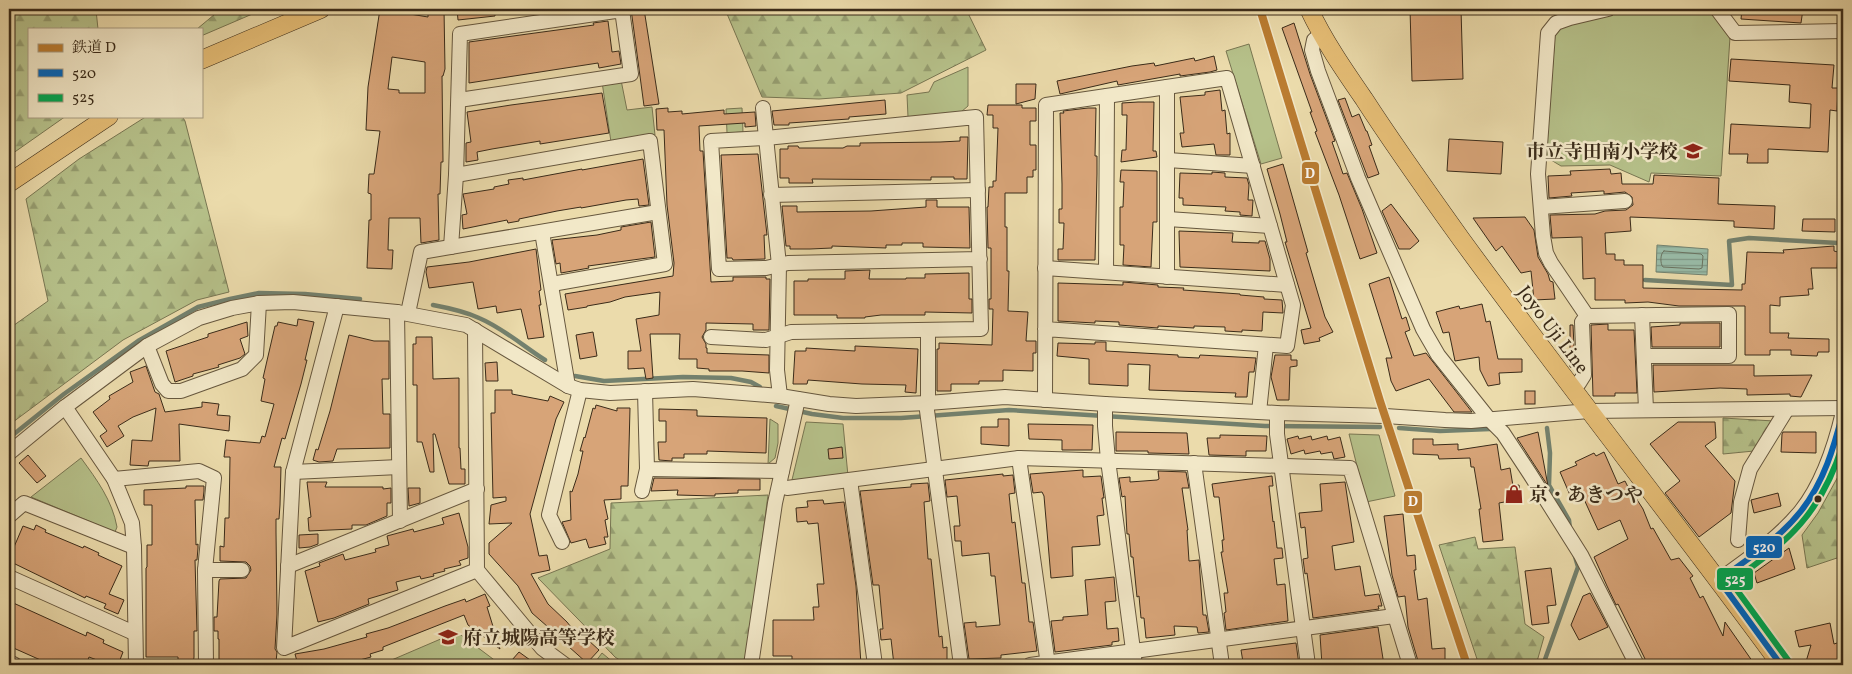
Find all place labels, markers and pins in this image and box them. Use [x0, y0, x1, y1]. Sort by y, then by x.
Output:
place label: 市立寺田南小学校 [1526, 140, 1678, 166]
school or university icon: 市立寺田南小学校 [1682, 140, 1704, 162]
shop icon: 京・あきつや [1503, 483, 1525, 505]
place label: 京・あきつや [1529, 483, 1643, 509]
unlabelled marker [1813, 494, 1823, 504]
school or university icon: 府立城陽高等学校 [437, 626, 459, 648]
place label: 府立城陽高等学校 [463, 626, 615, 652]

